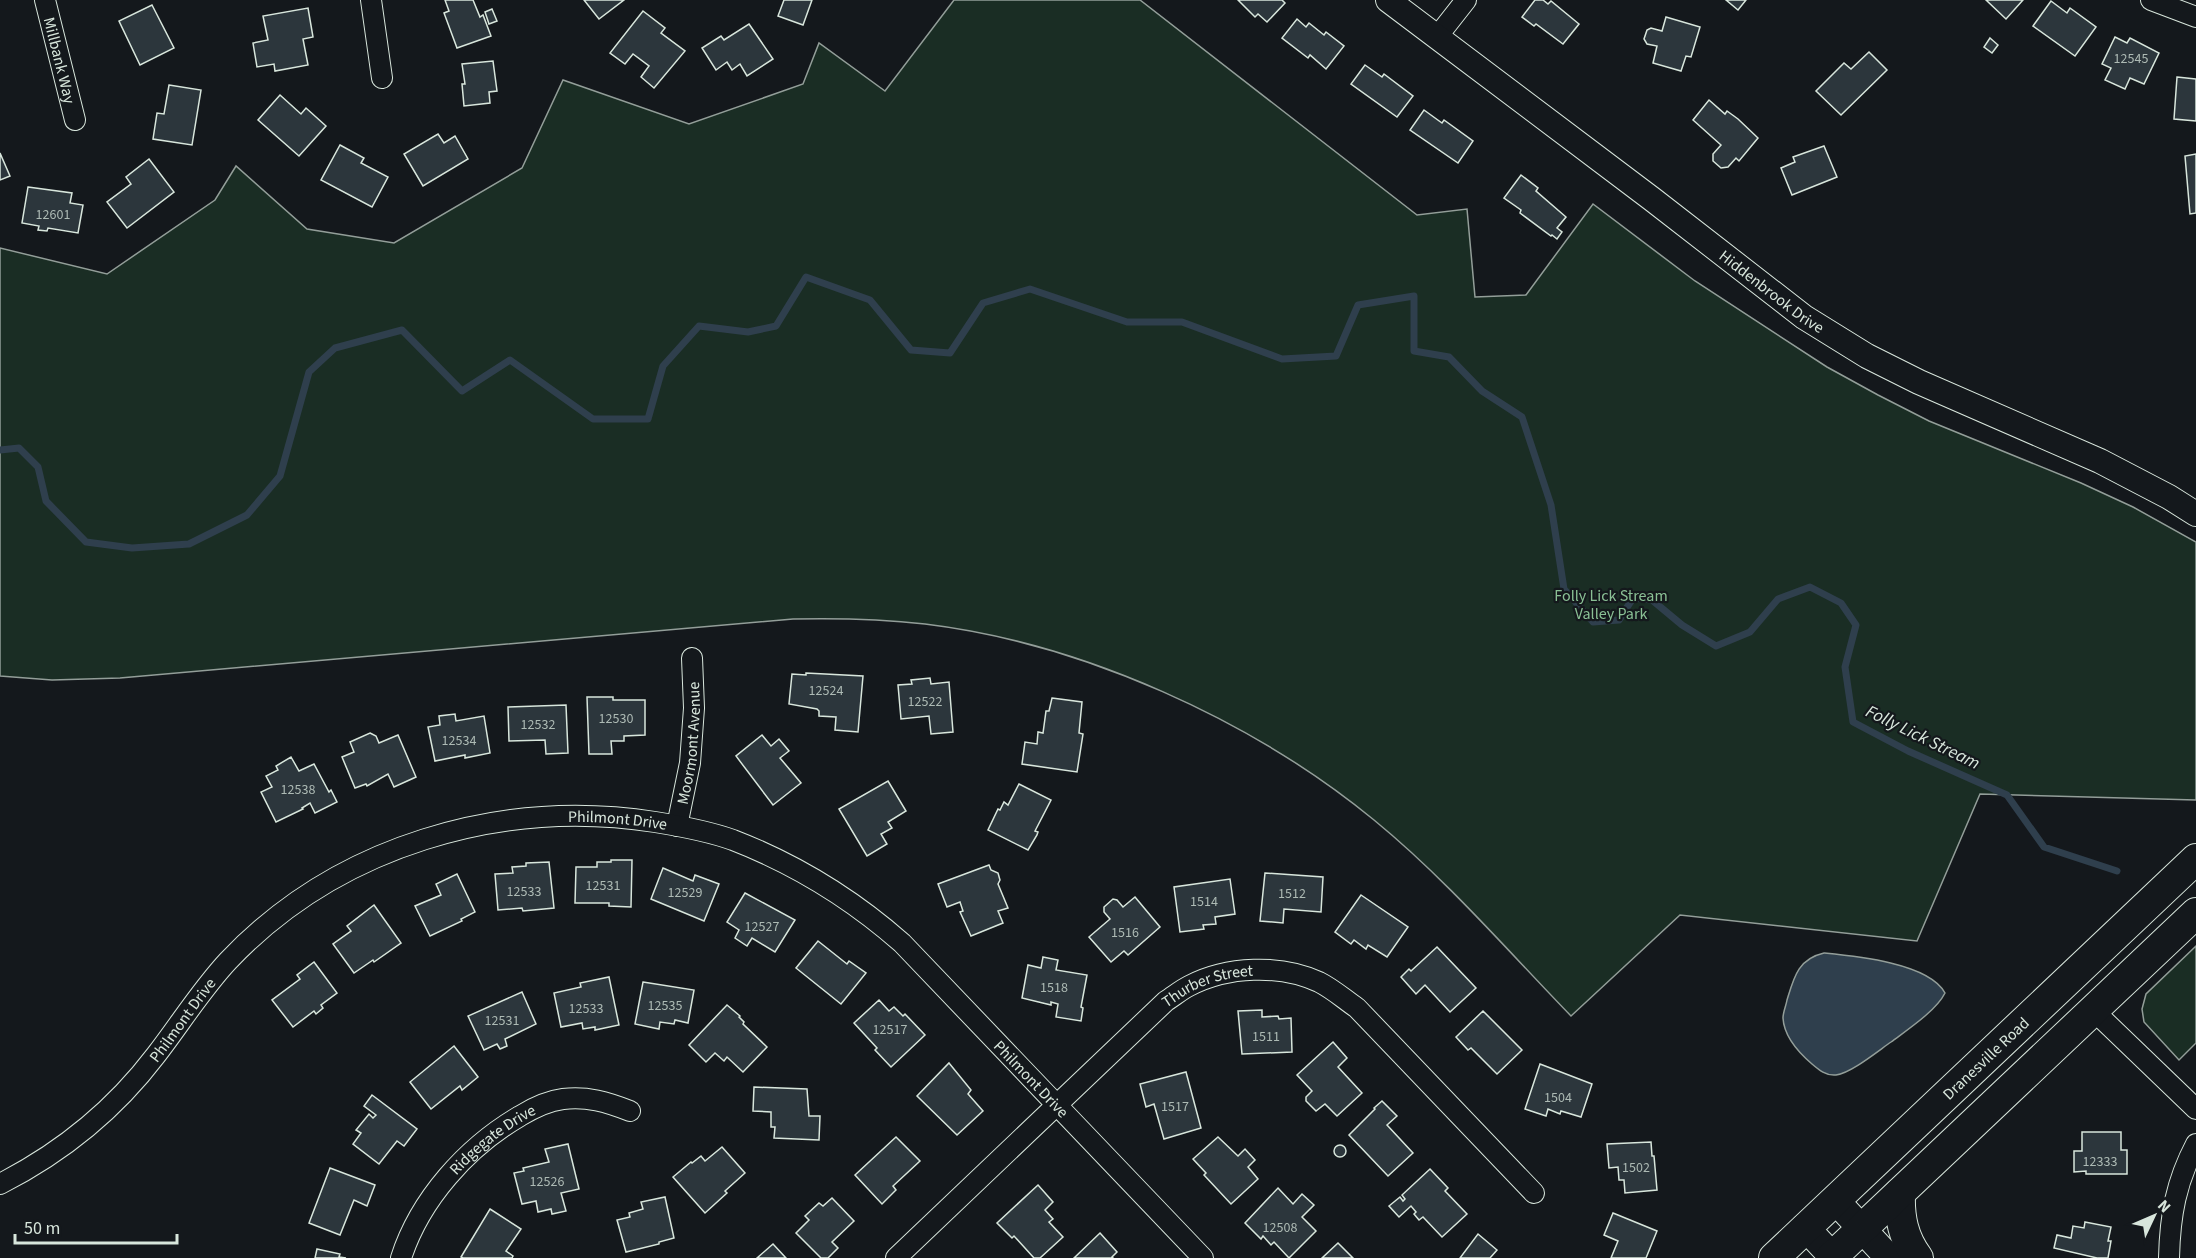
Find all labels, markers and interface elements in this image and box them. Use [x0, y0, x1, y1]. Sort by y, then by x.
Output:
street label: Millbank Way [38, 15, 81, 106]
house number: 12545 [2114, 49, 2148, 69]
house number: 12601 [36, 205, 70, 225]
street label: Hiddenbrook Drive [1714, 245, 1828, 339]
park label: Folly Lick Stream Valley Park [1554, 585, 1668, 625]
street label: Moormont Avenue [672, 681, 706, 807]
house number: 12524 [809, 681, 843, 701]
house number: 12522 [908, 692, 942, 712]
water label: Folly Lick Stream [1861, 699, 1984, 776]
house number: 12530 [599, 709, 633, 729]
house number: 12532 [521, 715, 555, 735]
house number: 12534 [442, 731, 476, 751]
house number: 12538 [281, 780, 315, 800]
street label: Philmont Drive [568, 806, 669, 836]
house number: 12531 [586, 876, 620, 896]
house number: 12533 [507, 882, 541, 902]
house number: 12529 [668, 883, 702, 903]
house number: 1512 [1278, 884, 1306, 904]
house number: 1514 [1190, 892, 1218, 912]
house number: 12527 [745, 917, 779, 937]
house number: 1516 [1111, 923, 1139, 943]
street label: Thurber Street [1158, 960, 1254, 1013]
street label: Philmont Drive [144, 973, 221, 1067]
house number: 1518 [1040, 978, 1068, 998]
house number: 12535 [648, 996, 682, 1016]
house number: 12533 [569, 999, 603, 1019]
house number: 12531 [485, 1011, 519, 1031]
street label: Dranesville Road [1938, 1012, 2034, 1105]
house number: 12517 [873, 1020, 907, 1040]
house number: 1511 [1252, 1027, 1280, 1047]
street label: Philmont Drive [988, 1036, 1073, 1123]
house number: 1504 [1544, 1088, 1572, 1108]
house number: 1517 [1161, 1097, 1189, 1117]
street label: Ridgegate Drive [445, 1099, 540, 1180]
house number: 12333 [2083, 1152, 2117, 1172]
house number: 1502 [1622, 1158, 1650, 1178]
house number: 12526 [530, 1172, 564, 1192]
north arrow [2124, 1186, 2184, 1246]
text: N [2152, 1195, 2176, 1218]
scale bar [15, 1207, 177, 1245]
text: 50 m [24, 1216, 60, 1241]
house number: 12508 [1263, 1218, 1297, 1238]

